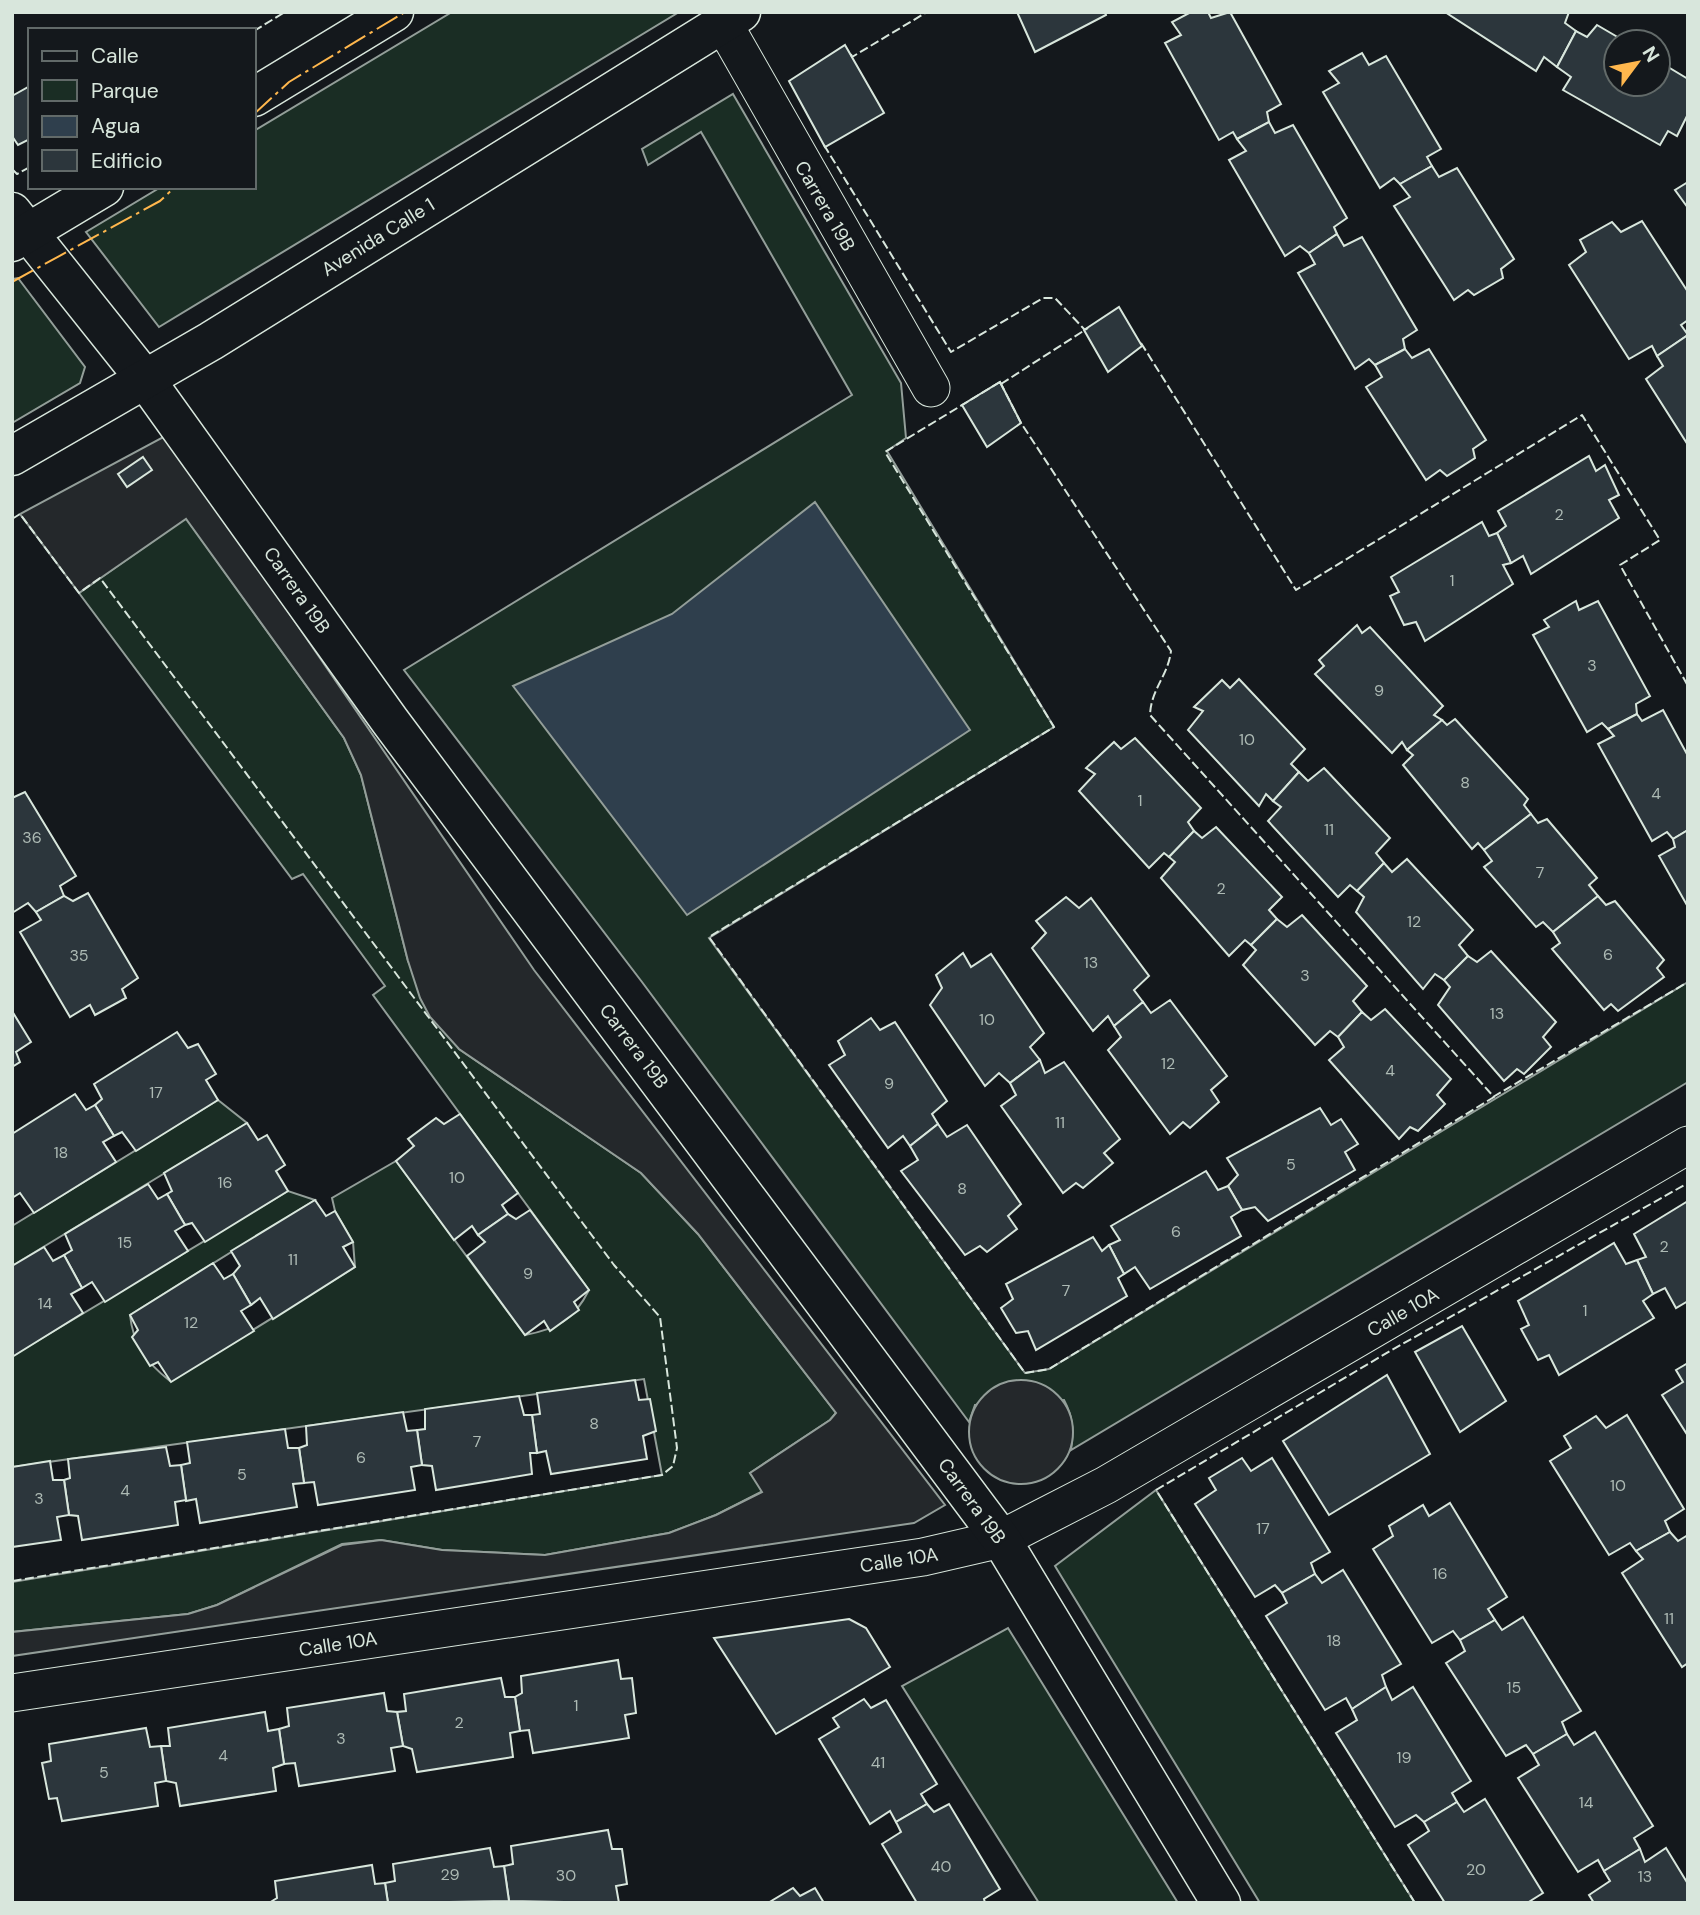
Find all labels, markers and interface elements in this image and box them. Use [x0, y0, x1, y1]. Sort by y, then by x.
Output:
legend [28, 28, 256, 189]
north arrow [1602, 28, 1672, 98]
text: Calle [91, 42, 139, 70]
text: N [1637, 42, 1665, 67]
text: Parque [91, 77, 159, 105]
text: Agua [91, 112, 140, 140]
text: Edificio [91, 147, 162, 175]
street label: Carrera 19B [789, 156, 861, 256]
street label: Avenida Calle 1 [317, 192, 439, 282]
house number: 2 [1554, 504, 1564, 525]
street label: Carrera 19B [258, 542, 336, 638]
house number: 1 [1450, 570, 1455, 591]
house number: 3 [1587, 655, 1597, 676]
house number: 9 [1374, 680, 1384, 701]
house number: 10 [1239, 729, 1255, 750]
house number: 8 [1460, 772, 1470, 793]
house number: 4 [1651, 783, 1661, 804]
house number: 1 [1138, 790, 1143, 811]
house number: 11 [1324, 819, 1334, 840]
house number: 36 [22, 827, 42, 848]
house number: 7 [1536, 862, 1544, 883]
house number: 2 [1216, 878, 1226, 899]
house number: 12 [1407, 911, 1421, 932]
house number: 6 [1603, 944, 1613, 965]
house number: 35 [69, 945, 89, 966]
house number: 13 [1084, 952, 1098, 973]
house number: 3 [1300, 965, 1310, 986]
street label: Carrera 19B [594, 998, 674, 1094]
house number: 13 [1490, 1003, 1504, 1024]
house number: 10 [979, 1009, 995, 1030]
house number: 12 [1161, 1053, 1175, 1074]
house number: 4 [1385, 1060, 1395, 1081]
house number: 9 [884, 1073, 894, 1094]
house number: 17 [149, 1082, 163, 1103]
house number: 11 [1055, 1112, 1065, 1133]
house number: 18 [54, 1142, 68, 1163]
house number: 5 [1286, 1154, 1296, 1175]
house number: 10 [449, 1167, 465, 1188]
house number: 16 [217, 1172, 233, 1193]
house number: 8 [957, 1178, 967, 1199]
house number: 6 [1171, 1221, 1181, 1242]
house number: 15 [118, 1232, 132, 1253]
house number: 2 [1659, 1236, 1669, 1257]
house number: 11 [288, 1249, 298, 1270]
house number: 9 [523, 1263, 533, 1284]
house number: 7 [1062, 1280, 1070, 1301]
street label: Calle 10A [1363, 1281, 1444, 1343]
house number: 14 [38, 1293, 53, 1314]
house number: 1 [1583, 1300, 1588, 1321]
house number: 12 [184, 1312, 198, 1333]
house number: 8 [589, 1413, 599, 1434]
house number: 7 [473, 1431, 481, 1452]
house number: 6 [356, 1447, 366, 1468]
street label: Carrera 19B [932, 1453, 1012, 1549]
house number: 5 [237, 1464, 247, 1485]
house number: 10 [1610, 1475, 1626, 1496]
house number: 4 [120, 1480, 130, 1501]
house number: 3 [34, 1488, 44, 1509]
house number: 17 [1256, 1518, 1270, 1539]
street label: Calle 10A [858, 1541, 940, 1579]
house number: 16 [1432, 1563, 1448, 1584]
house number: 11 [1664, 1608, 1674, 1629]
street label: Calle 10A [297, 1625, 379, 1663]
house number: 18 [1327, 1630, 1341, 1651]
house number: 15 [1507, 1677, 1521, 1698]
house number: 1 [574, 1695, 579, 1716]
house number: 2 [454, 1712, 464, 1733]
house number: 3 [336, 1728, 346, 1749]
house number: 4 [218, 1745, 228, 1766]
house number: 19 [1396, 1747, 1412, 1768]
house number: 41 [871, 1752, 885, 1773]
house number: 5 [99, 1762, 109, 1783]
house number: 14 [1579, 1792, 1594, 1813]
house number: 40 [931, 1856, 951, 1877]
house number: 20 [1466, 1859, 1486, 1880]
house number: 29 [440, 1864, 460, 1885]
house number: 30 [556, 1865, 576, 1886]
house number: 13 [1638, 1866, 1652, 1887]

